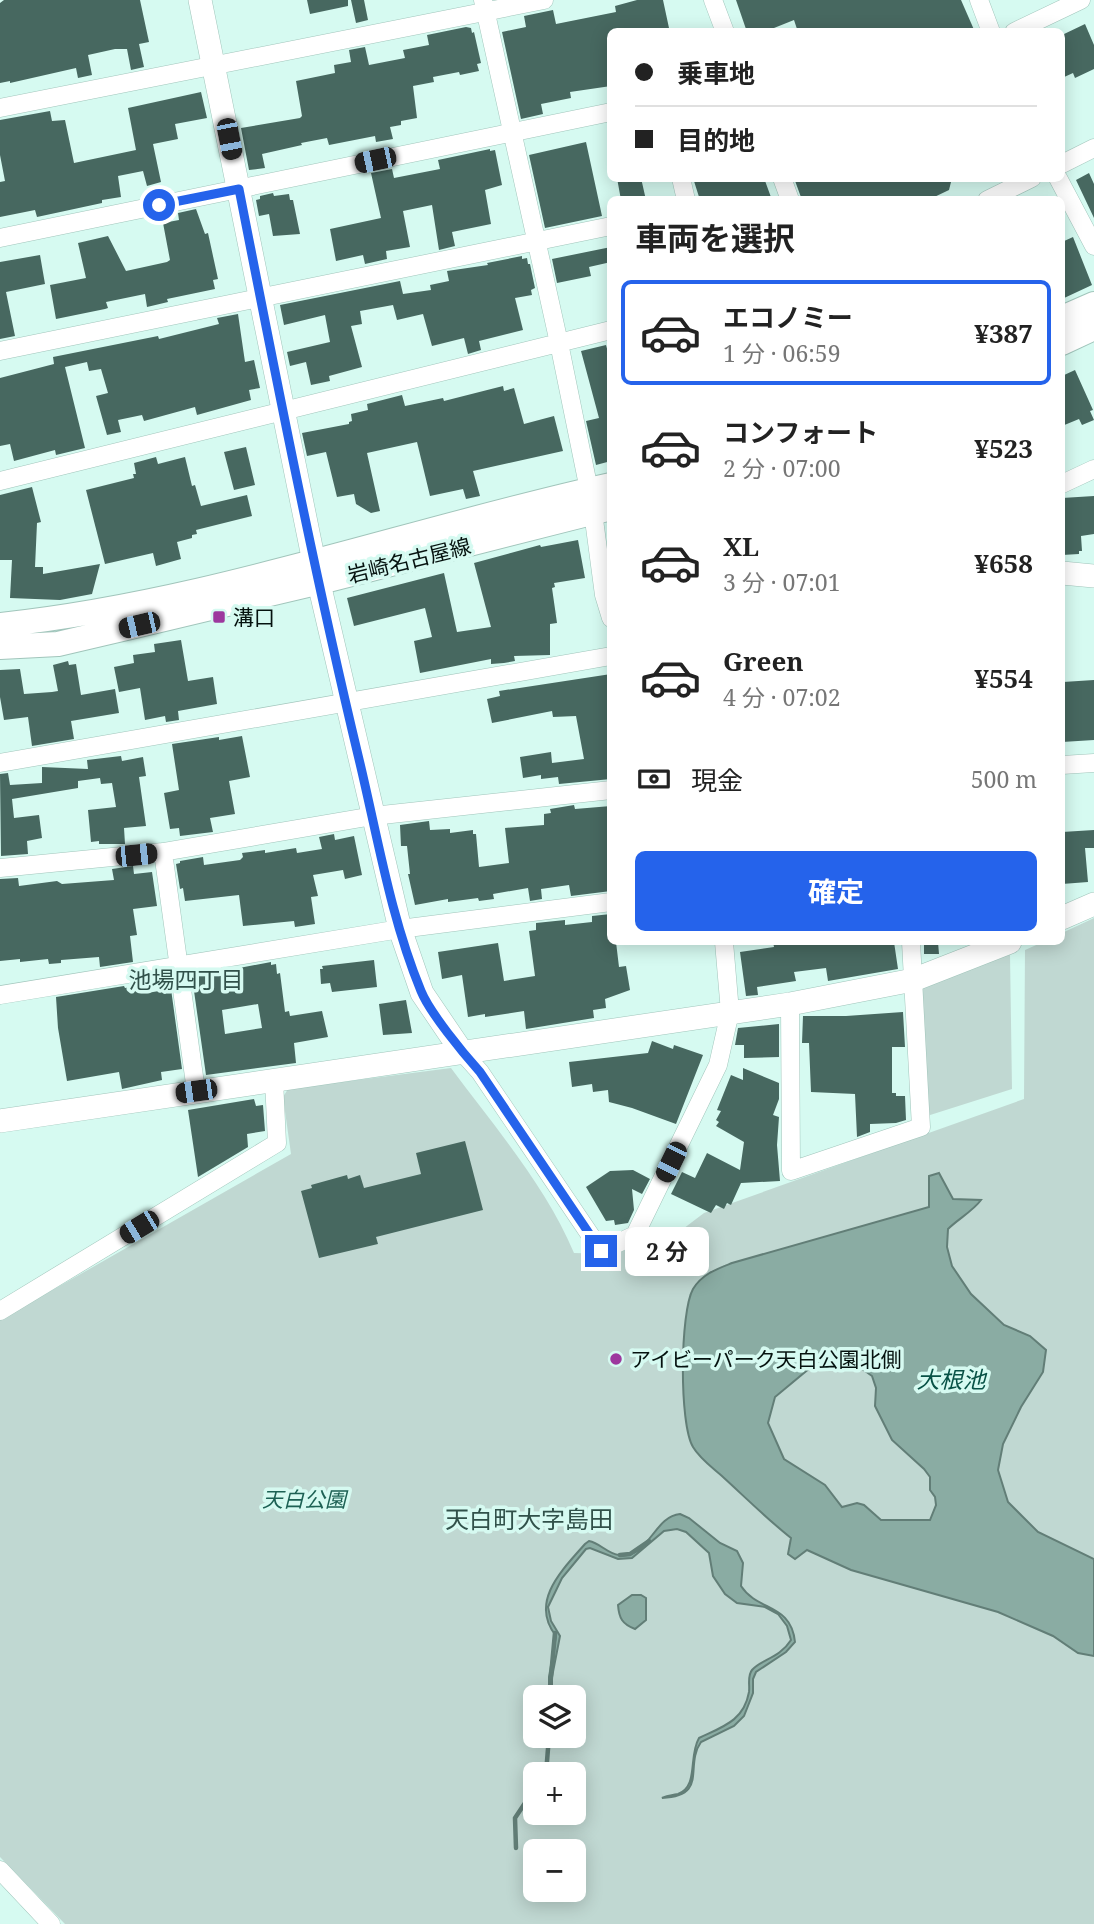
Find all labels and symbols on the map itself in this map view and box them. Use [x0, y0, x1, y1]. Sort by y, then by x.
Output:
car [215, 116, 244, 162]
car [353, 145, 398, 175]
route start [143, 189, 175, 221]
street label: 岩崎名古屋線 [344, 531, 474, 589]
place label: 溝口 [233, 603, 275, 631]
marker: 溝口 [211, 609, 227, 625]
car [117, 610, 162, 640]
car [115, 842, 158, 868]
district label: 池場四丁目 [129, 963, 244, 995]
car [174, 1078, 219, 1104]
car [653, 1139, 690, 1185]
car [116, 1207, 163, 1247]
callout: 2 分 [626, 1226, 710, 1276]
route end [585, 1235, 617, 1267]
place label: アイビーパーク天白公園北側 [630, 1345, 902, 1373]
marker: アイビーパーク天白公園北側 [608, 1351, 624, 1367]
water label: 大根池 [917, 1363, 988, 1395]
park label: 天白公園 [262, 1485, 349, 1513]
district label: 天白町大字島田 [445, 1502, 613, 1535]

